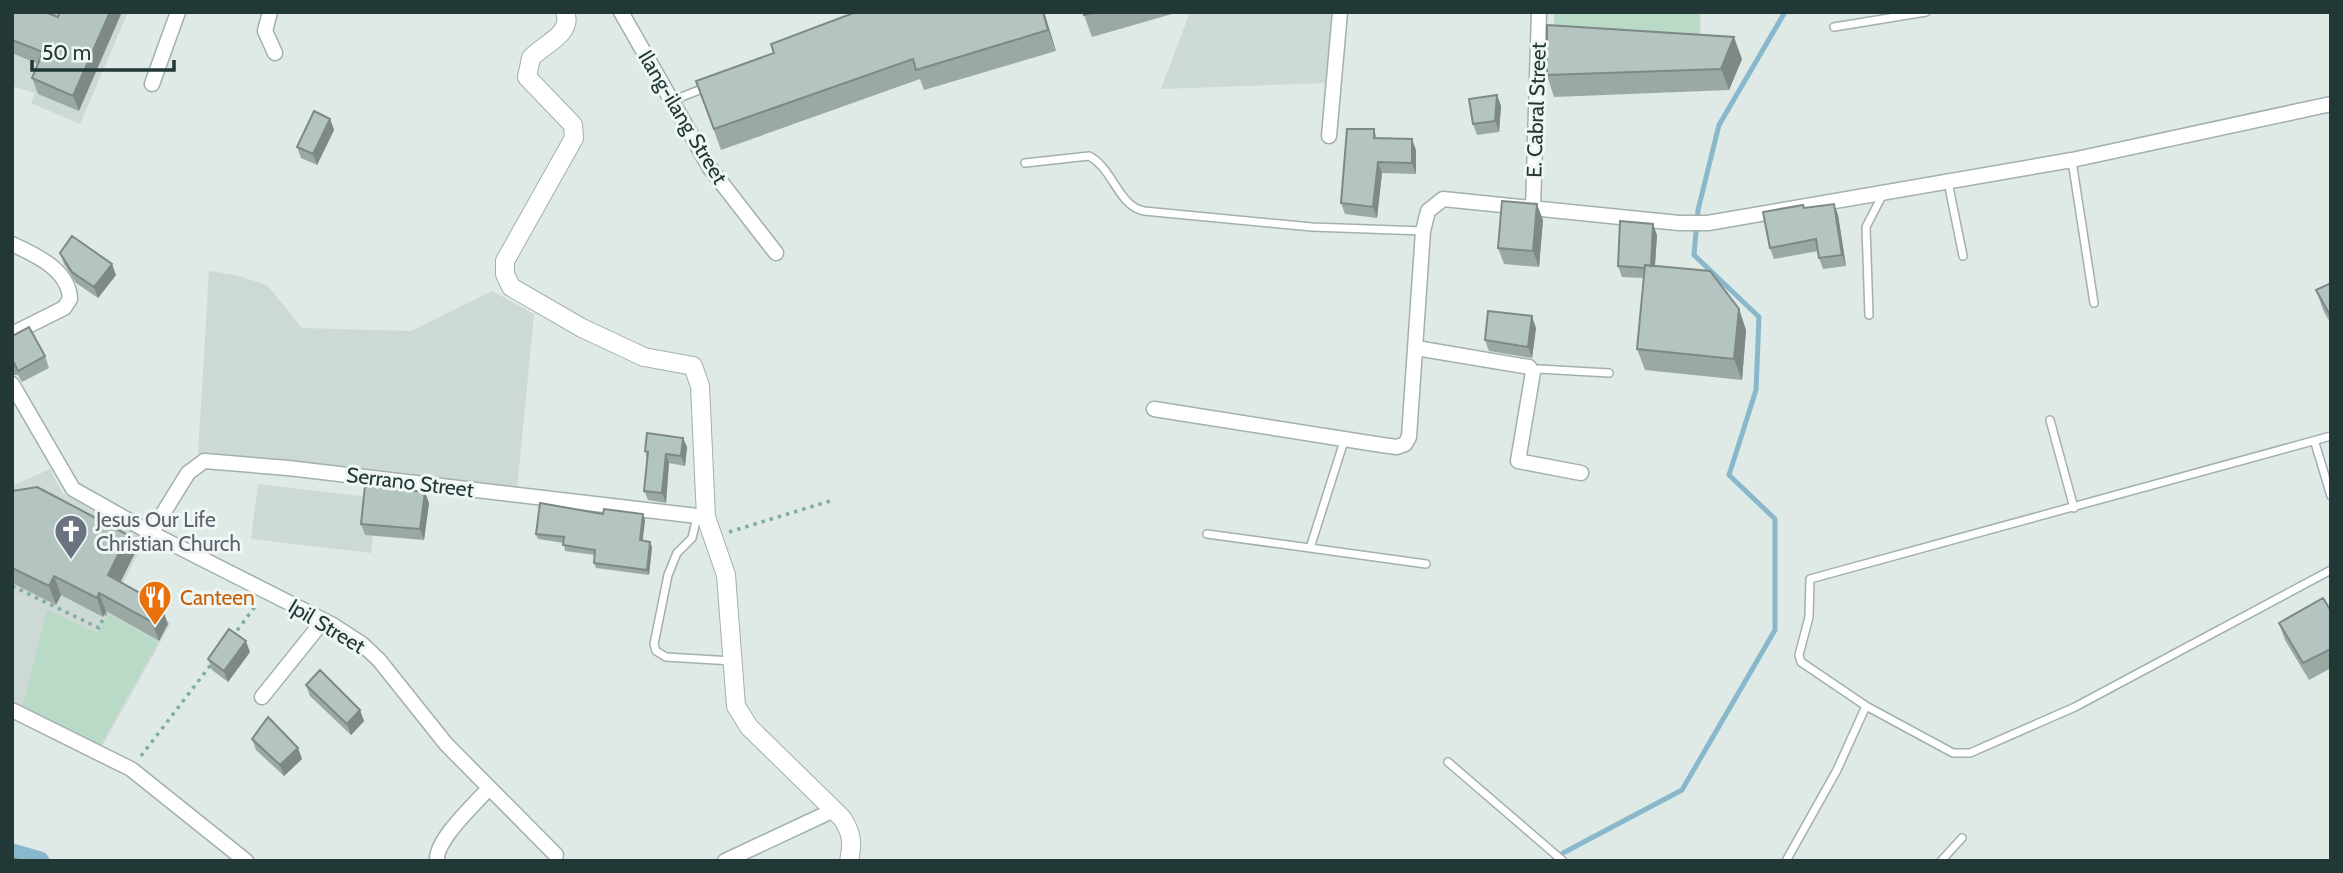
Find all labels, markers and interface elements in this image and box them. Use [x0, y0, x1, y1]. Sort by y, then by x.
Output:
scale bar [32, 28, 173, 72]
text: 50 m [42, 40, 91, 65]
street label: E. Cabral Street [1521, 42, 1551, 178]
street label: Ilang-ilang Street [633, 46, 733, 188]
street label: Serrano Street [345, 462, 475, 502]
place label: Jesus Our Life Christian Church [95, 507, 241, 556]
church icon: Jesus Our Life Christian Church [52, 512, 90, 561]
restaurant icon: Canteen [136, 578, 174, 627]
place label: Canteen [180, 585, 255, 610]
street label: Ipil Street [284, 593, 370, 659]

